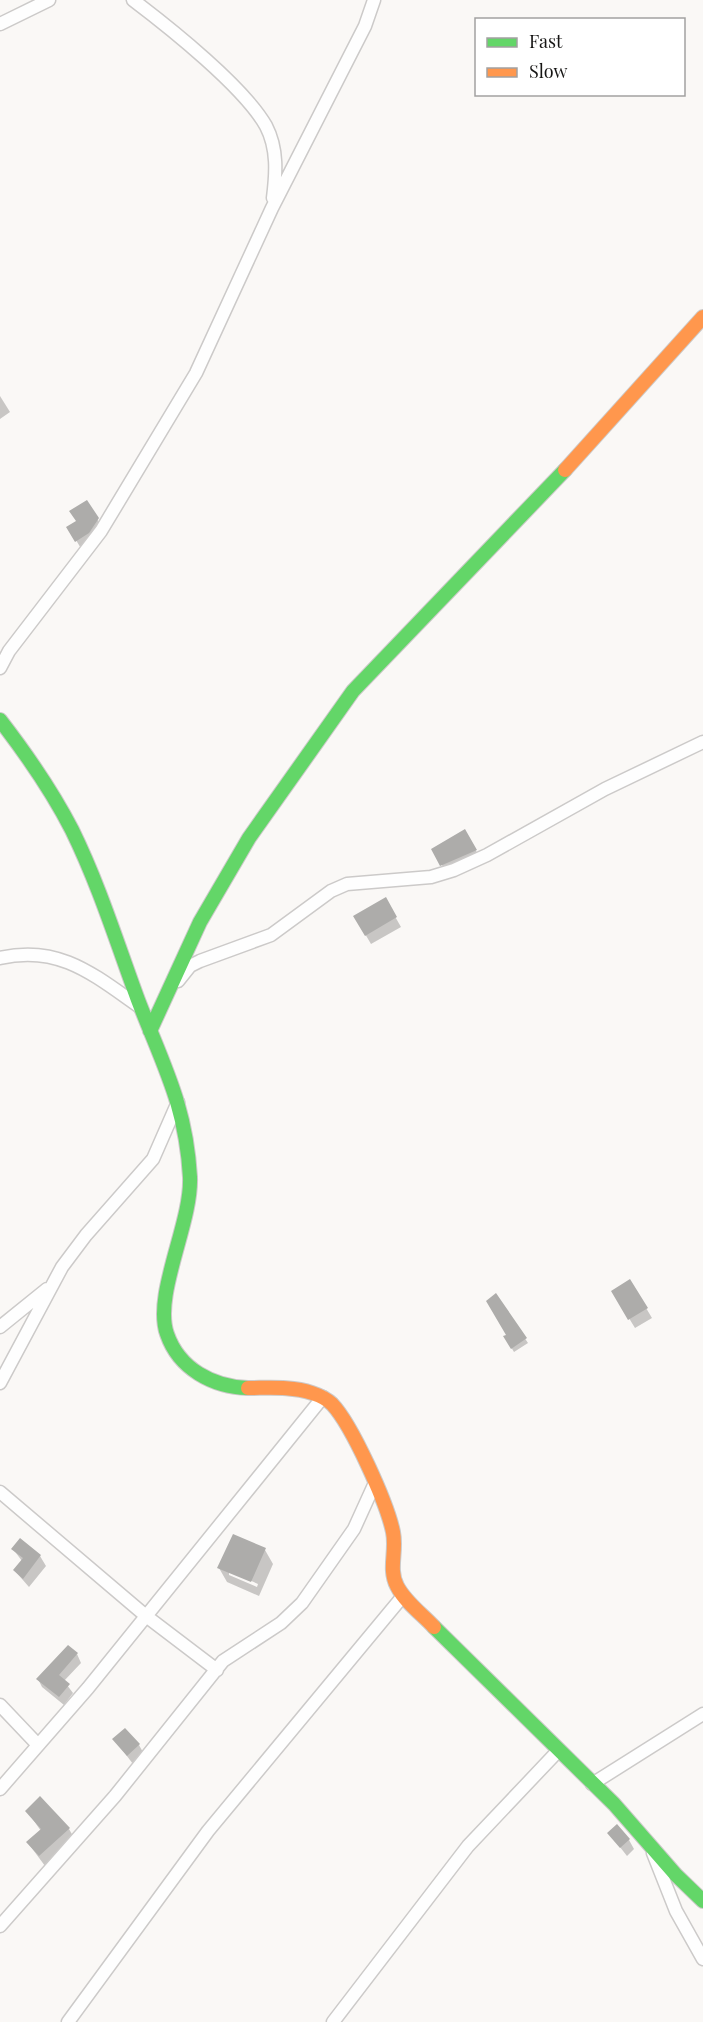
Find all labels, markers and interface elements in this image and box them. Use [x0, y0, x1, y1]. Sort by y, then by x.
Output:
legend [475, 18, 685, 96]
text: Fast [529, 29, 563, 53]
text: Slow [529, 59, 567, 83]

